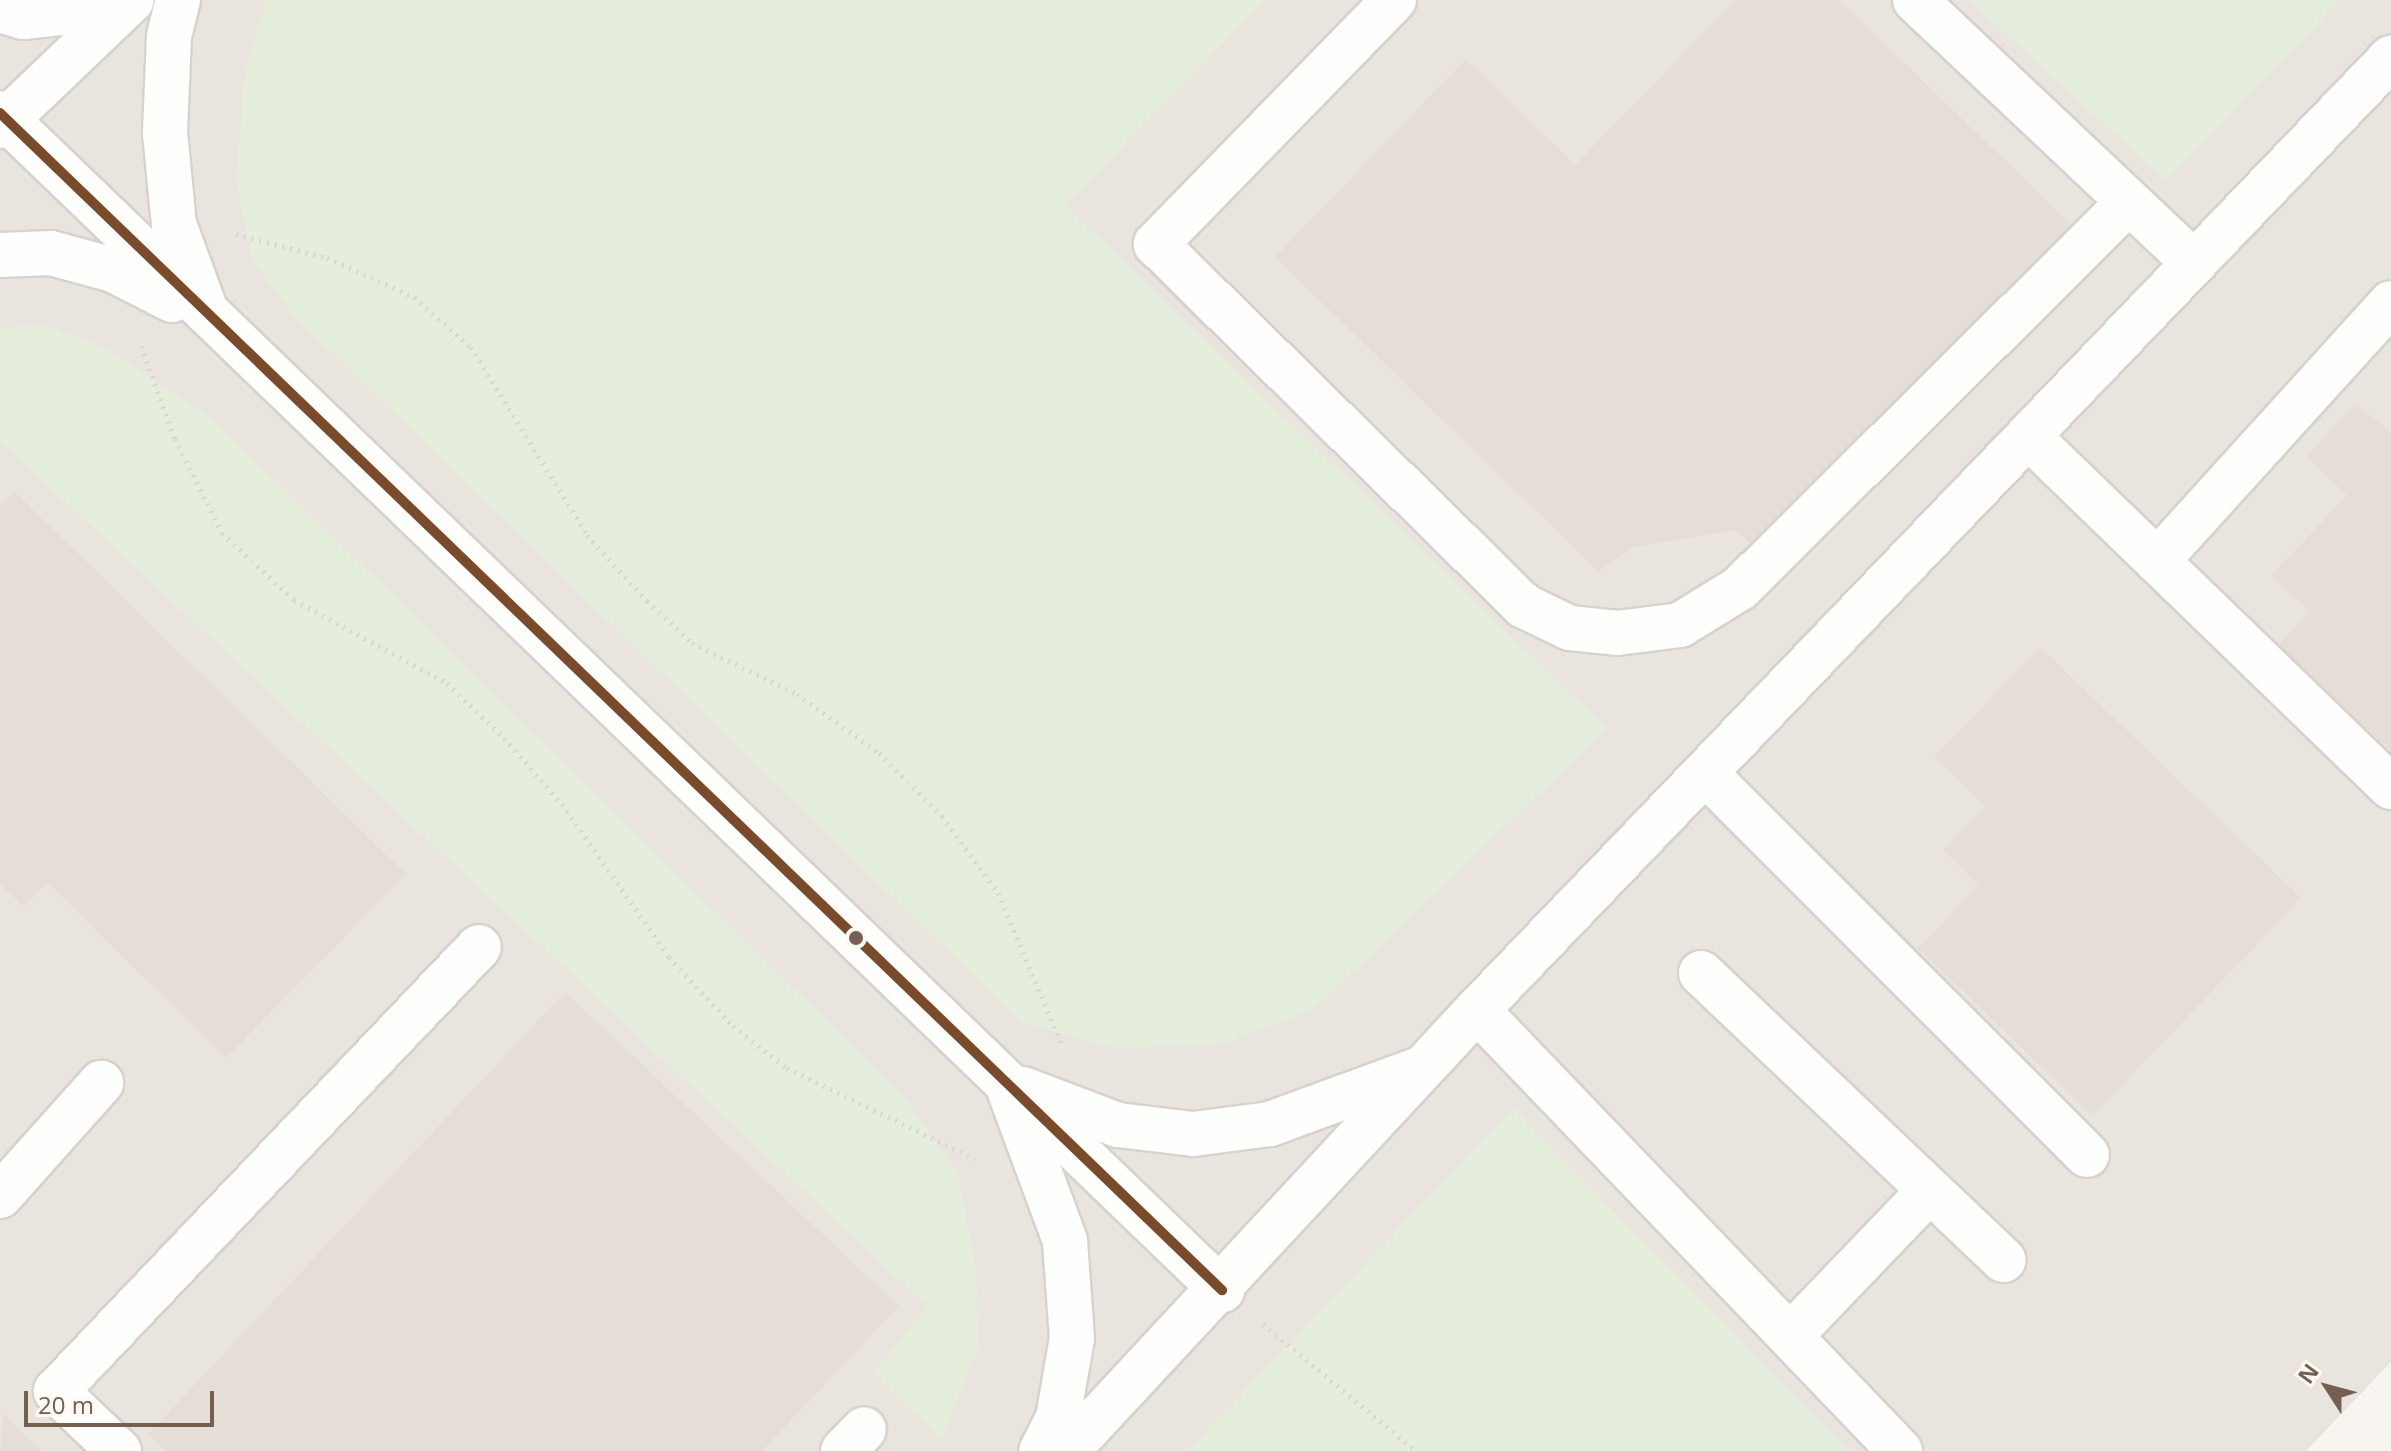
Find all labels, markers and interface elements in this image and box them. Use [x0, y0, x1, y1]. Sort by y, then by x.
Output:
unlabelled marker [848, 930, 864, 946]
north arrow [2287, 1347, 2367, 1427]
text: N [2290, 1357, 2325, 1389]
scale bar [28, 1375, 218, 1425]
text: 20 m [38, 1388, 94, 1421]

